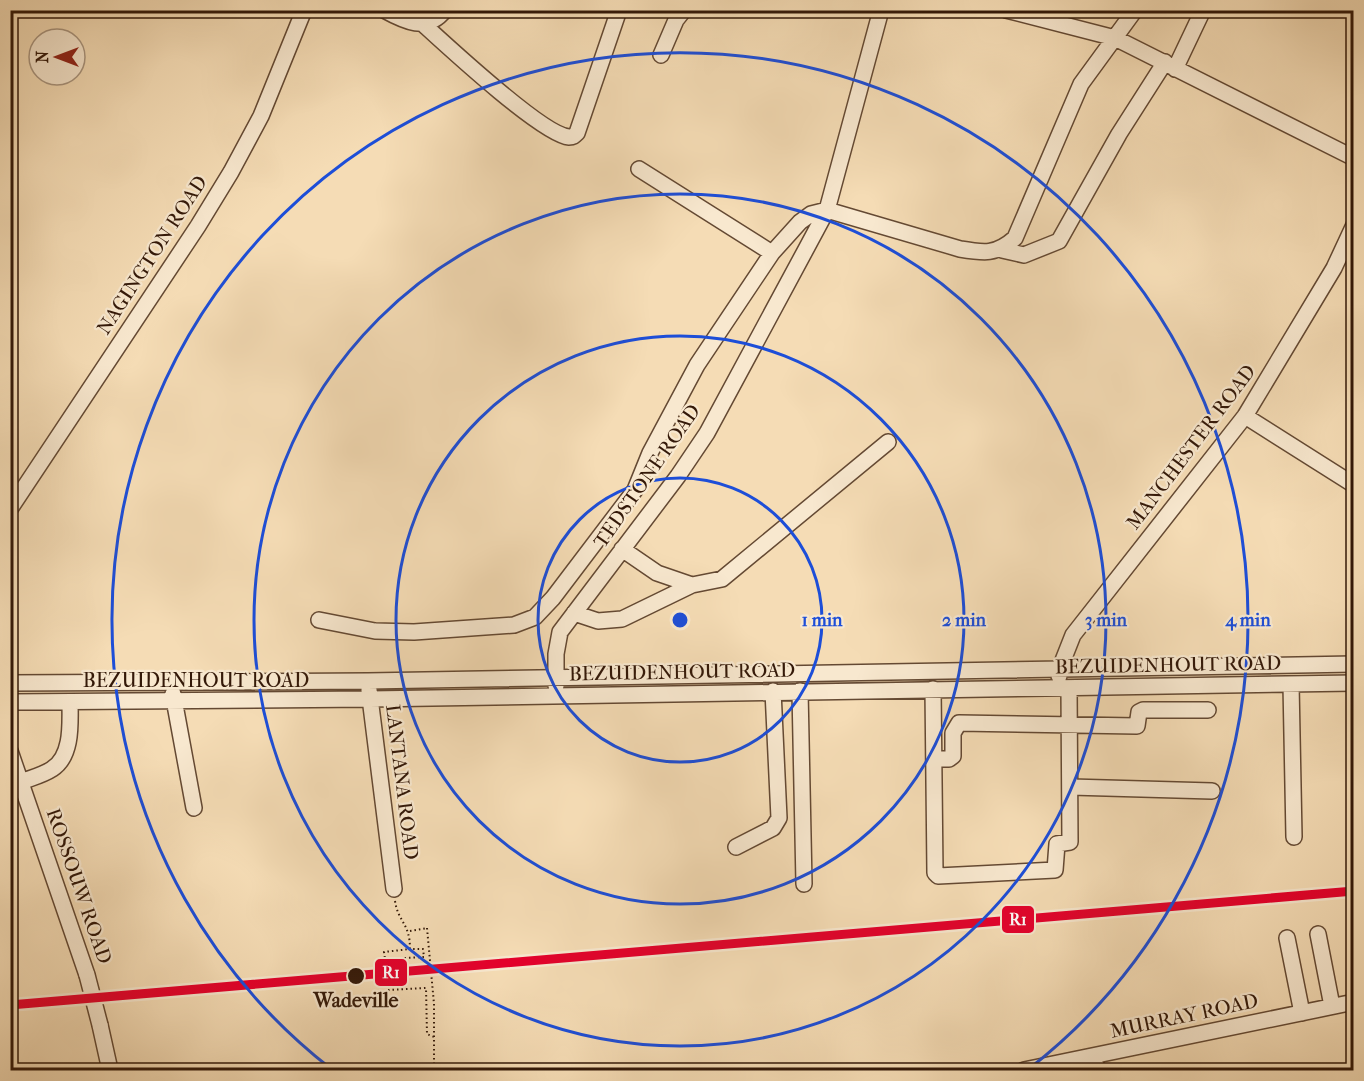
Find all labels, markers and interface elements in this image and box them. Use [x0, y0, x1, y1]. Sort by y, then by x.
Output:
north arrow [27, 27, 87, 87]
text: N [33, 50, 52, 63]
street label: NAGINGTON ROAD [92, 171, 212, 339]
street label: MANCHESTER ROAD [1122, 360, 1260, 534]
street label: TEDSTONE ROAD [589, 400, 705, 552]
centre of rings [670, 610, 690, 630]
text: 1 min [801, 610, 843, 631]
text: 2 min [942, 610, 986, 631]
text: 3 min [1085, 610, 1128, 631]
text: 4 min [1224, 610, 1271, 631]
street label: BEZUIDENHOUT ROAD [1055, 652, 1281, 678]
street label: BEZUIDENHOUT ROAD [569, 659, 795, 685]
street label: BEZUIDENHOUT ROAD [83, 669, 309, 692]
street label: LANTANA ROAD [381, 703, 423, 861]
street label: ROSSOUW ROAD [42, 805, 116, 967]
line badge: R1 [1001, 905, 1035, 934]
text: R1 [1009, 910, 1027, 929]
line badge: R1 [374, 958, 408, 987]
text: R1 [382, 963, 400, 982]
marker: Wadeville [346, 966, 366, 986]
place label: Wadeville [313, 989, 399, 1012]
street label: MURRAY ROAD [1108, 989, 1260, 1043]

